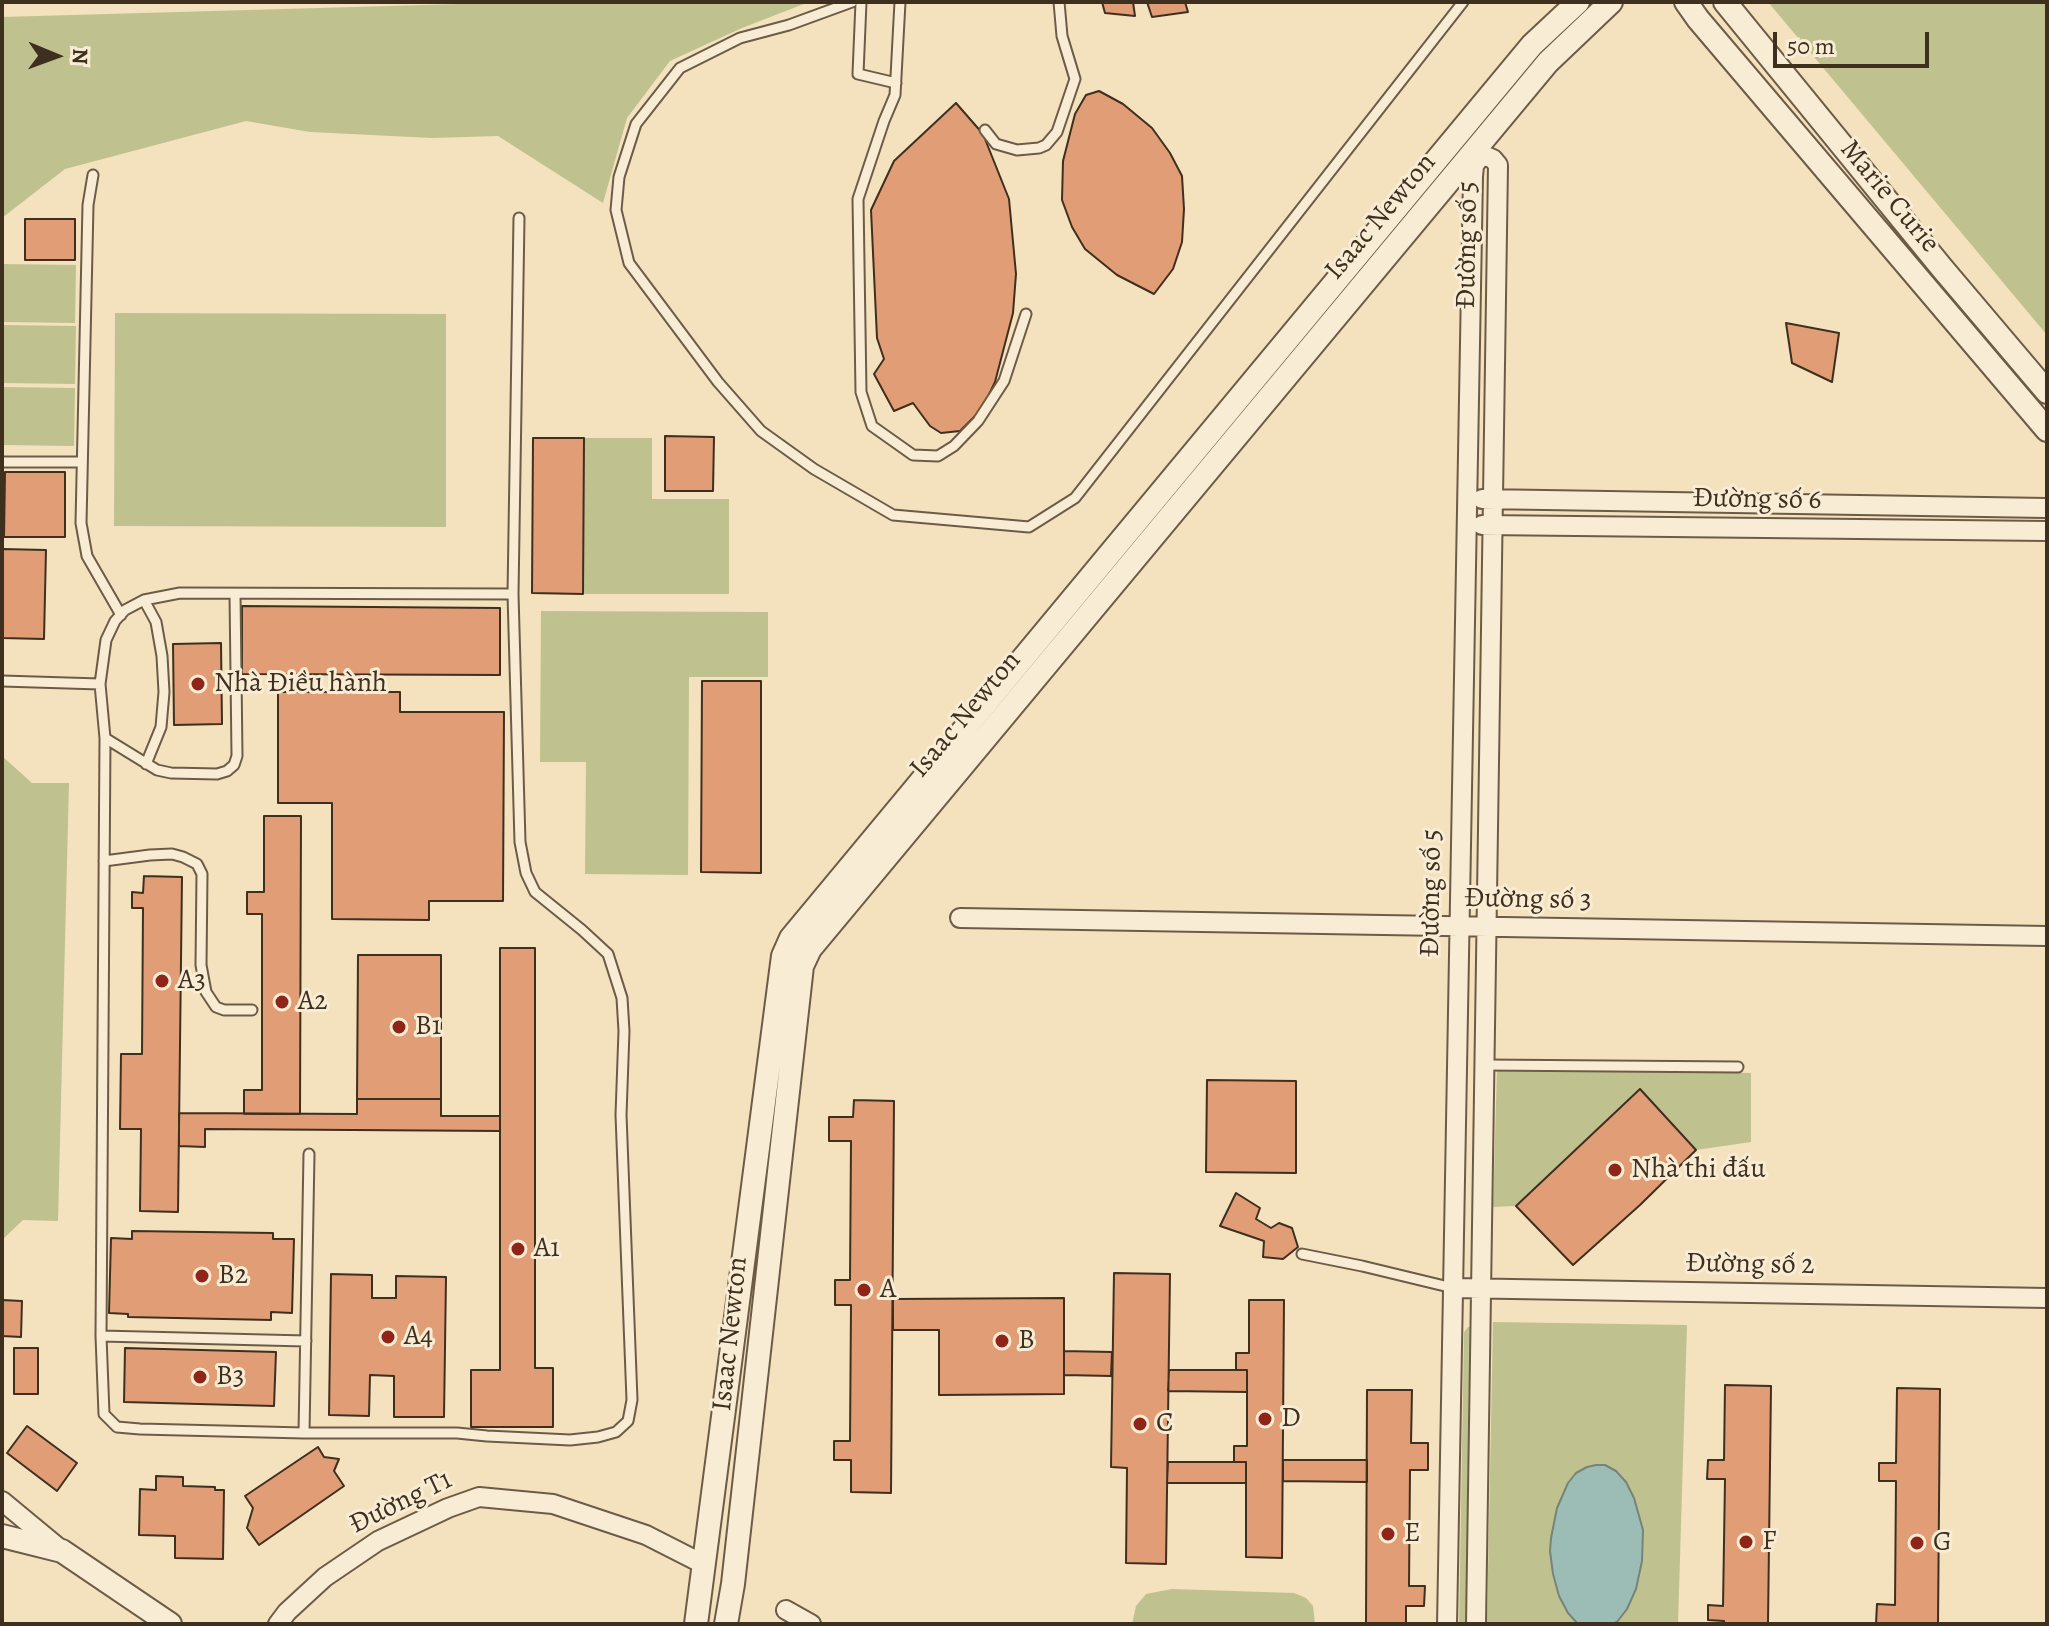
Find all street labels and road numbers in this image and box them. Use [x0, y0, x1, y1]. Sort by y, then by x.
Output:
street label: Marie Curie [1832, 134, 1946, 260]
street label: Isaac Newton [1318, 147, 1444, 287]
street label: Đường số 5 [1450, 181, 1486, 309]
street label: Đường số 6 [1692, 482, 1822, 518]
street label: Isaac Newton [903, 645, 1029, 785]
street label: Đường số 5 [1414, 829, 1450, 957]
street label: Đường số 3 [1464, 882, 1592, 918]
street label: Đường số 2 [1685, 1247, 1815, 1283]
street label: Isaac Newton [706, 1255, 756, 1413]
street label: Đường T1 [344, 1464, 458, 1542]

